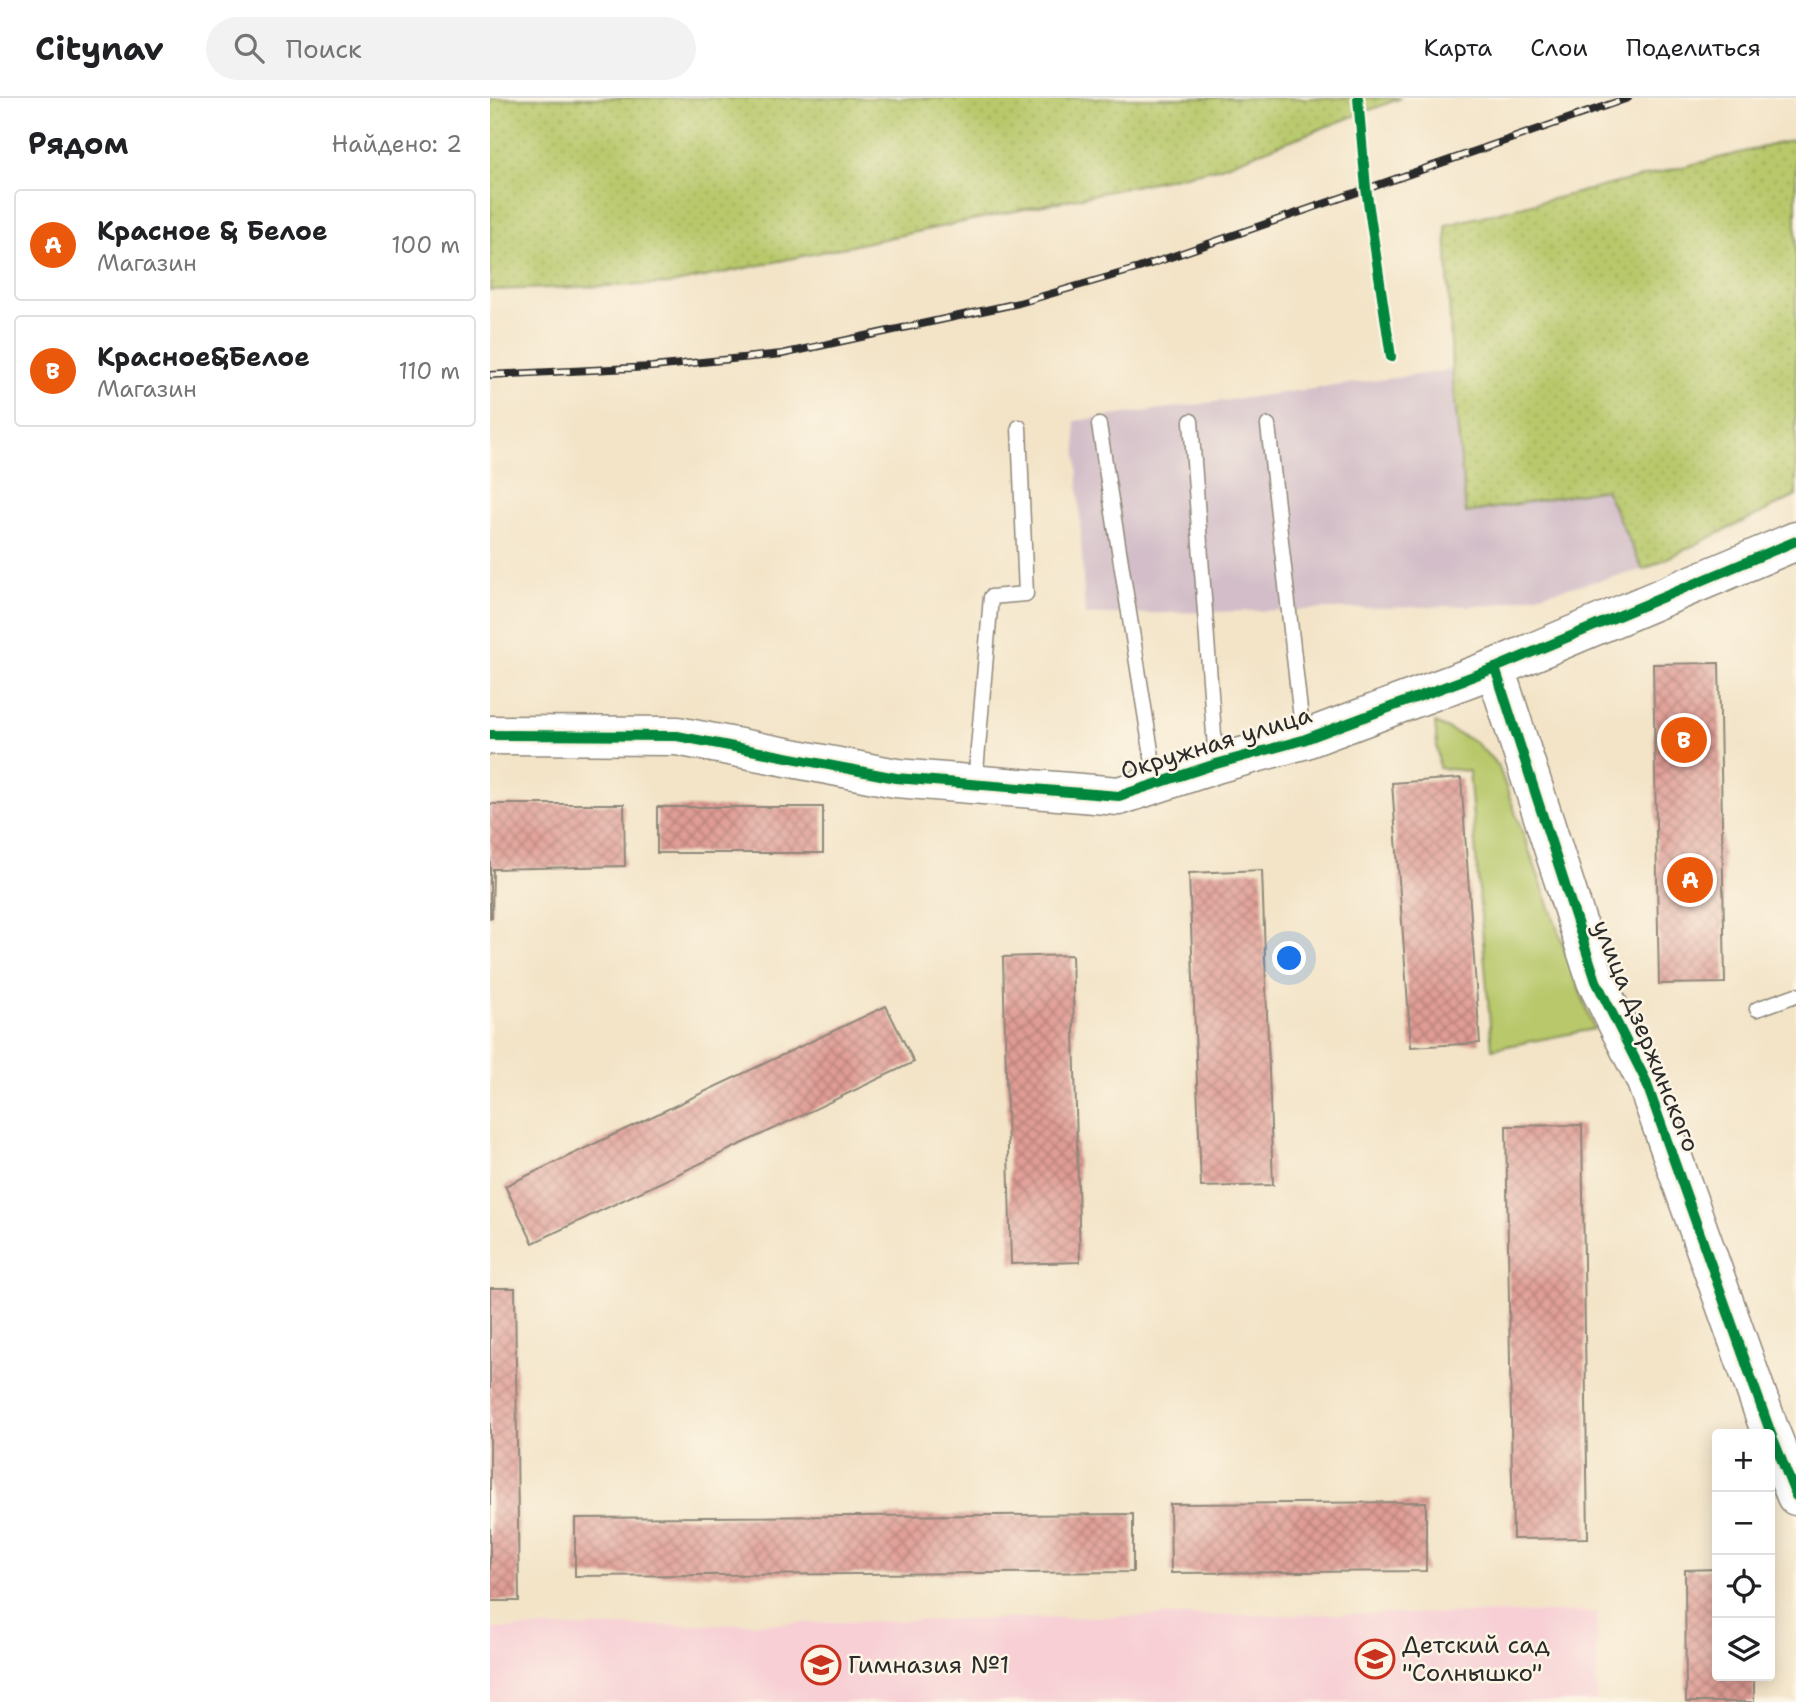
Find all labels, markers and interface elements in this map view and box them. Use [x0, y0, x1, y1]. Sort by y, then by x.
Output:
search box [206, 17, 696, 80]
text: Citynav [35, 26, 164, 71]
icon: search [230, 29, 268, 67]
text: Поиск [286, 31, 362, 66]
text: Карта [1424, 32, 1492, 64]
text: Слои [1530, 32, 1588, 64]
text: Поделиться [1626, 32, 1761, 64]
text: Рядом [28, 123, 128, 164]
text: Найдено: 2 [332, 129, 462, 159]
text: Красное & Белое [97, 213, 328, 248]
text: A [44, 230, 62, 260]
text: 100 m [391, 230, 460, 260]
text: Магазин [97, 248, 197, 278]
text: Красное&Белое [97, 339, 310, 374]
text: B [46, 356, 60, 386]
text: 110 m [398, 356, 460, 386]
text: Магазин [97, 374, 197, 404]
street label: Окружная улица [1116, 699, 1316, 787]
pin: B [1661, 714, 1707, 766]
pin: A [1667, 854, 1713, 906]
street label: улица Дзержинского [1585, 915, 1707, 1157]
your location [1272, 941, 1306, 975]
map controls [1712, 1429, 1775, 1681]
button: + [1712, 1429, 1775, 1492]
button: − [1712, 1492, 1775, 1555]
button: locate [1712, 1555, 1775, 1618]
button: layers [1712, 1618, 1775, 1681]
place label: Детский сад "Солнышко" [1402, 1629, 1550, 1689]
school or university icon: Детский сад "Солнышко" [1354, 1638, 1396, 1680]
school or university icon: Гимназия №1 [800, 1644, 842, 1686]
place label: Гимназия №1 [848, 1649, 1009, 1681]

